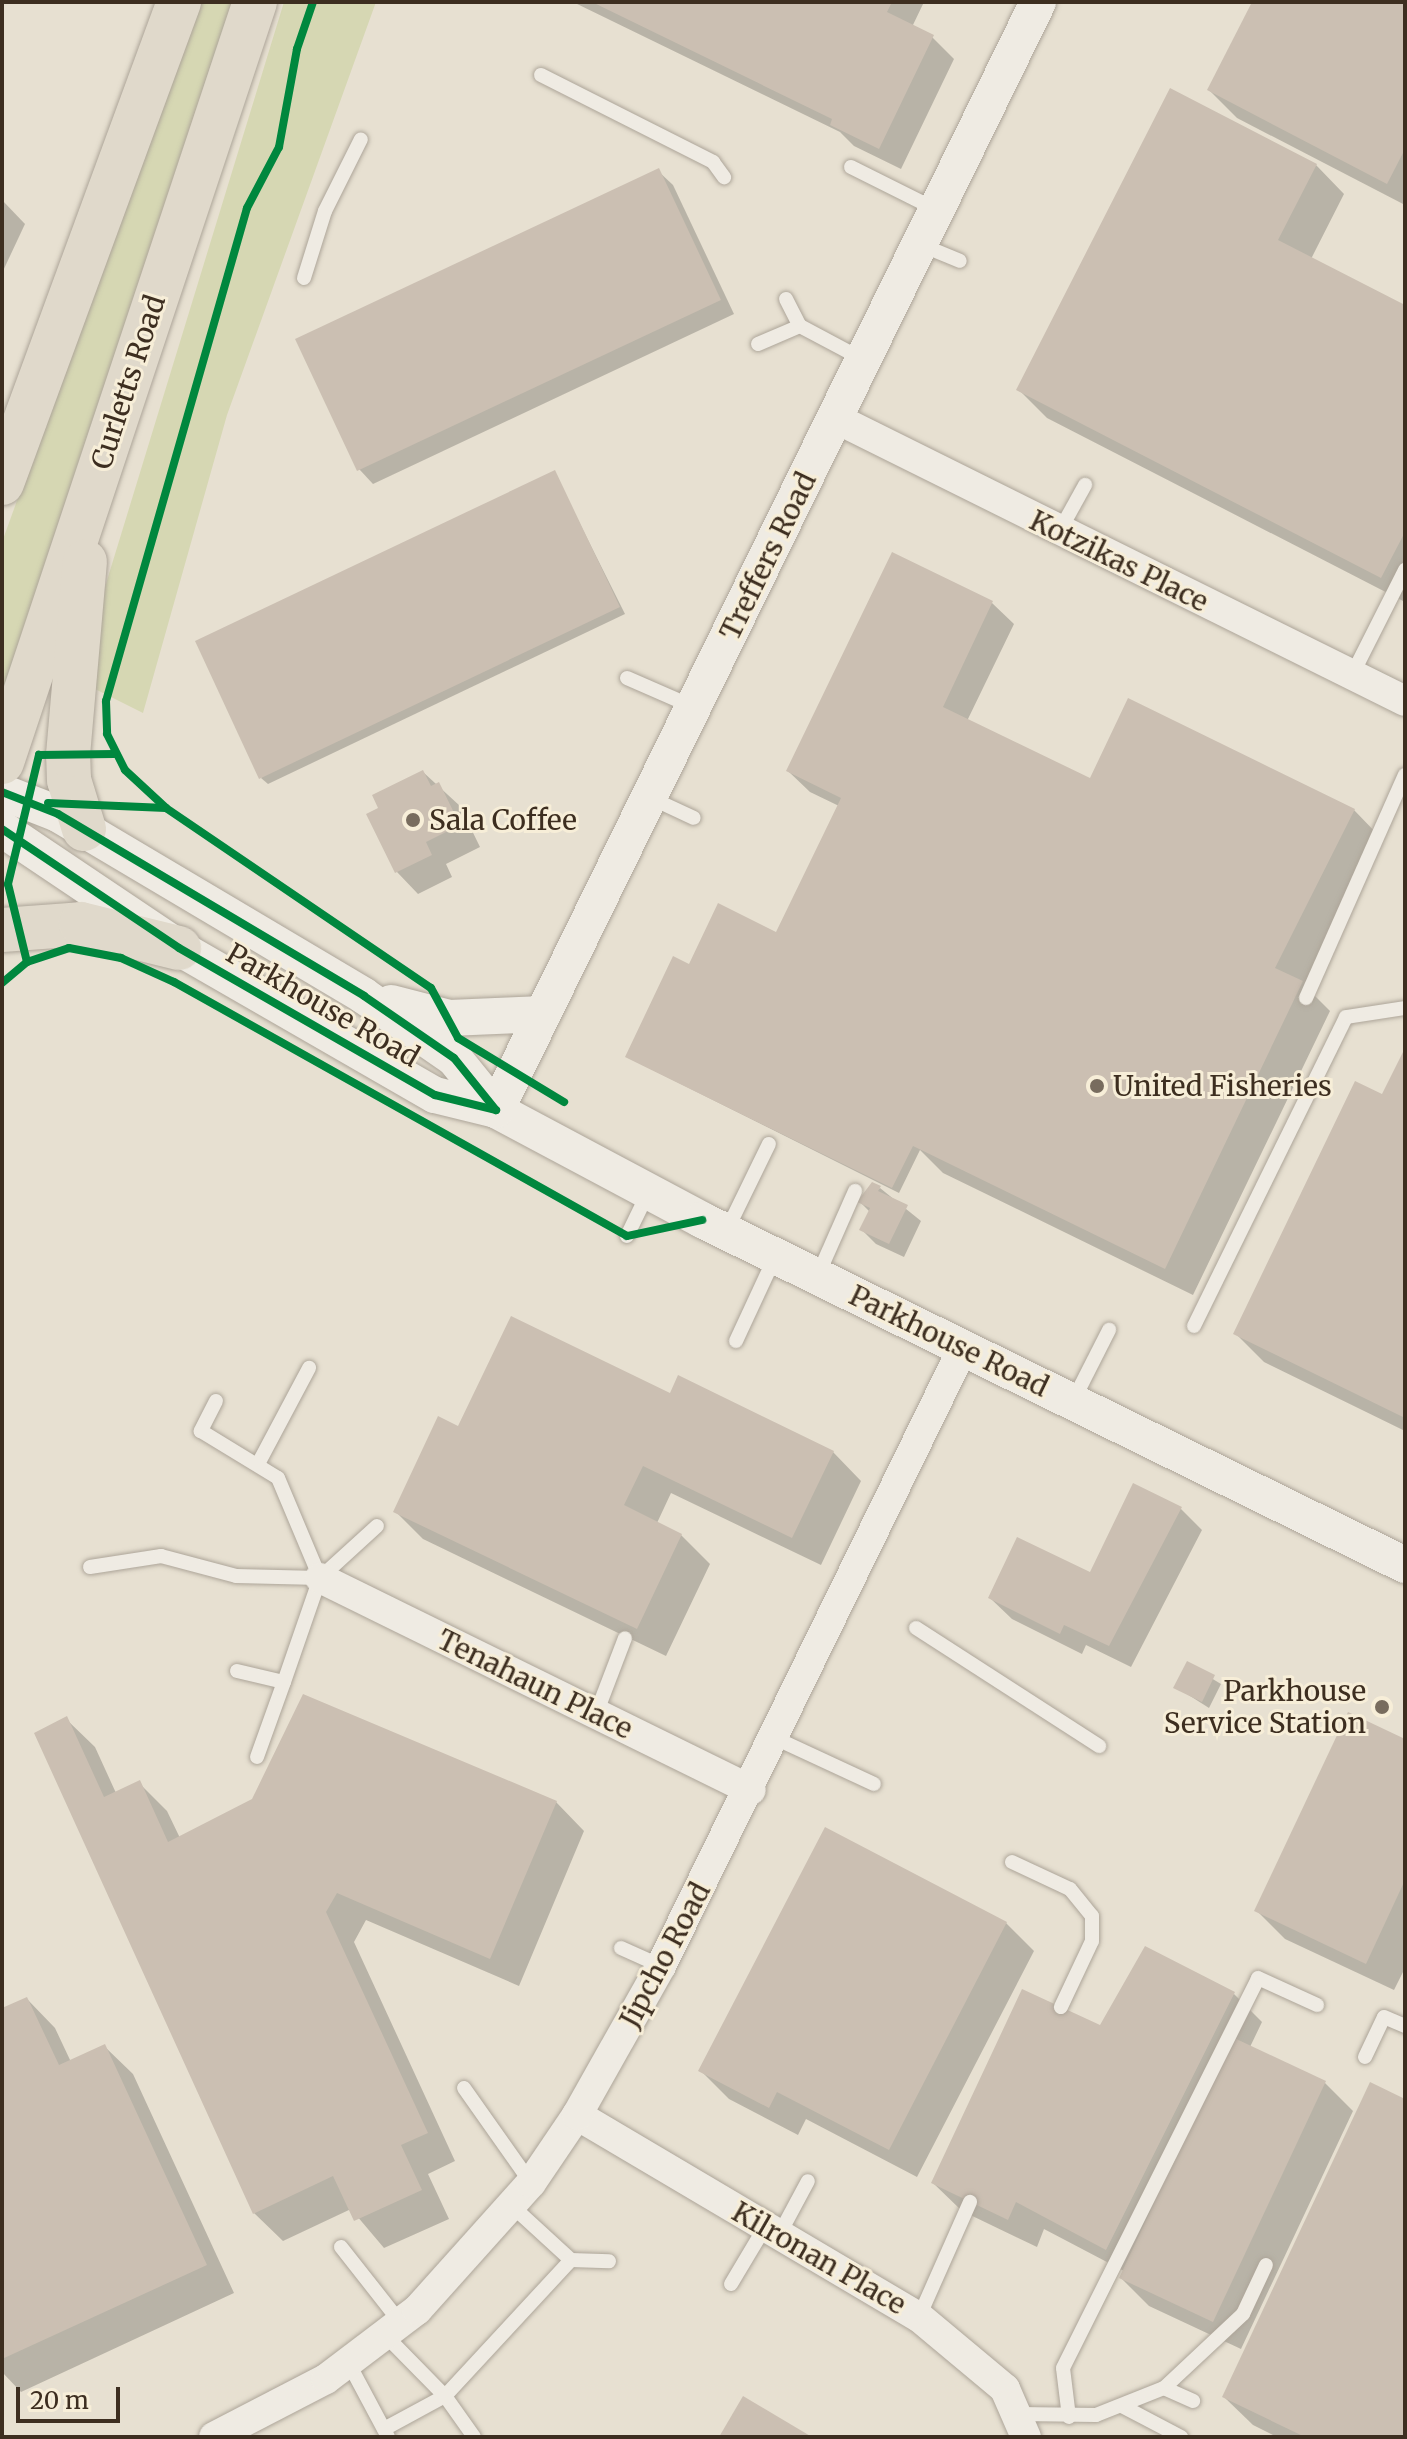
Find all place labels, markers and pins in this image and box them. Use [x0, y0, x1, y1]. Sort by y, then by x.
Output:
place label: Sala Coffee [429, 803, 577, 837]
marker: Sala Coffee [404, 811, 422, 829]
place label: United Fisheries [1113, 1069, 1332, 1103]
marker: United Fisheries [1088, 1077, 1106, 1095]
place label: Parkhouse Service Station [1164, 1674, 1366, 1740]
marker: Parkhouse Service Station [1373, 1698, 1391, 1716]

